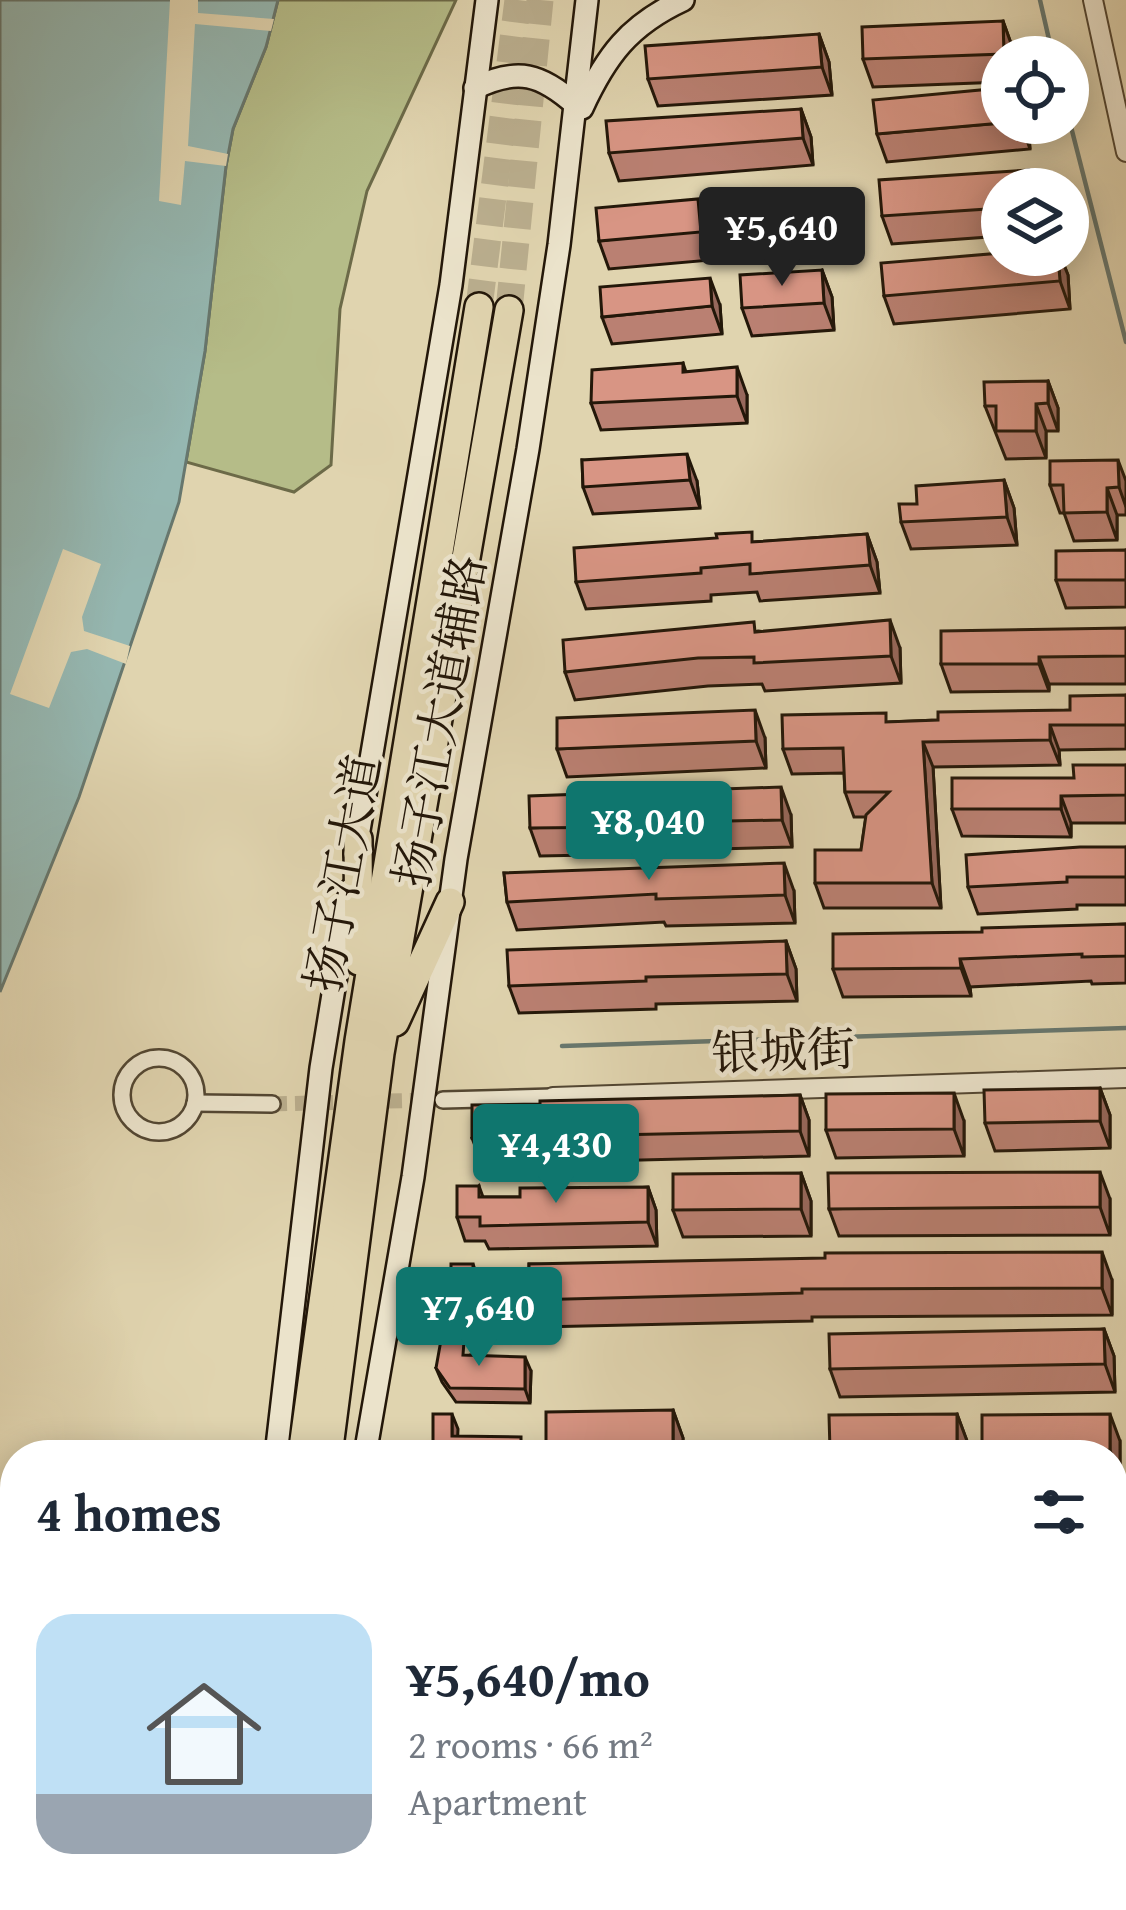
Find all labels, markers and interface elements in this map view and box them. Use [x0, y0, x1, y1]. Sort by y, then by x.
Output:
map controls [981, 36, 1089, 276]
button: locate [981, 36, 1089, 144]
button: layers [981, 168, 1089, 276]
pin: ¥5,640 [684, 187, 880, 289]
text: ¥5,640 [726, 197, 838, 254]
street label: 扬子江大道辅路 [375, 549, 503, 893]
street label: 扬子江大道 [286, 749, 398, 997]
pin: ¥8,040 [551, 781, 747, 883]
text: ¥8,040 [593, 791, 705, 848]
street label: 银城街 [710, 1012, 856, 1088]
pin: ¥4,430 [458, 1104, 654, 1206]
text: ¥4,430 [500, 1114, 612, 1171]
pin: ¥7,640 [381, 1267, 577, 1369]
text: ¥7,640 [423, 1277, 535, 1334]
text: 4 homes [36, 1475, 222, 1550]
icon: filters [1026, 1479, 1092, 1545]
text: ¥5,640/mo [408, 1640, 650, 1715]
icon: home [132, 1662, 276, 1806]
text: 2 rooms · 66 m² [408, 1715, 653, 1772]
text: Apartment [408, 1772, 587, 1829]

